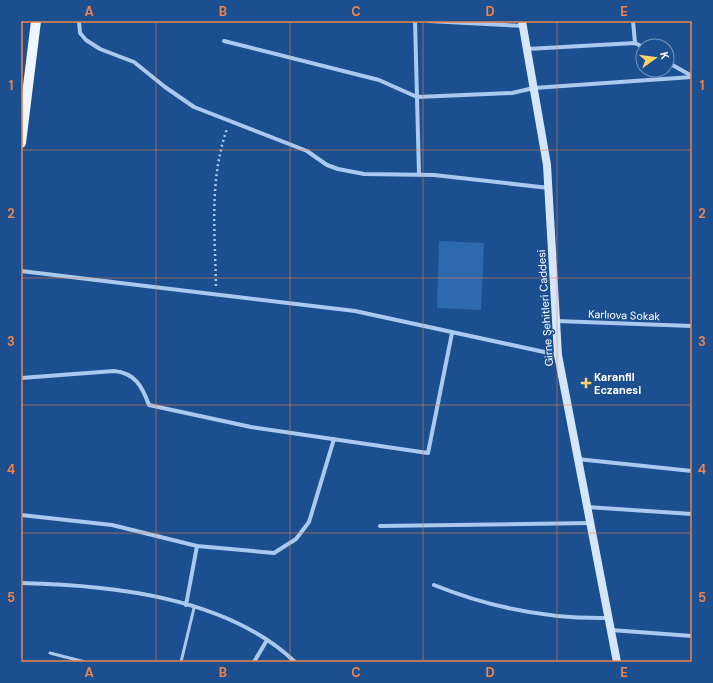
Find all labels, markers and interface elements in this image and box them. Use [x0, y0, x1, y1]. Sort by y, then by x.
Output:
text: A [84, 3, 94, 20]
text: B [219, 3, 227, 20]
text: C [351, 3, 361, 20]
text: D [485, 3, 495, 20]
text: E [620, 3, 628, 20]
north arrow [635, 38, 675, 78]
text: K [657, 50, 672, 61]
text: 1 [9, 77, 13, 94]
text: 1 [700, 77, 704, 94]
text: 2 [7, 205, 15, 222]
text: 2 [698, 205, 706, 222]
street label: Girne Şehitleri Caddesi [534, 249, 556, 367]
street label: Karlıova Sokak [588, 307, 661, 323]
text: 3 [7, 333, 15, 350]
text: 3 [698, 333, 706, 350]
place label: Karanfil Eczanesi [594, 370, 641, 397]
marker: Karanfil Eczanesi [581, 378, 591, 388]
text: 4 [7, 461, 15, 478]
text: 4 [698, 461, 706, 478]
text: 5 [7, 589, 15, 606]
text: 5 [698, 589, 706, 606]
text: A [84, 664, 94, 681]
text: B [219, 664, 227, 681]
text: C [351, 664, 361, 681]
text: D [485, 664, 495, 681]
text: E [620, 664, 628, 681]

